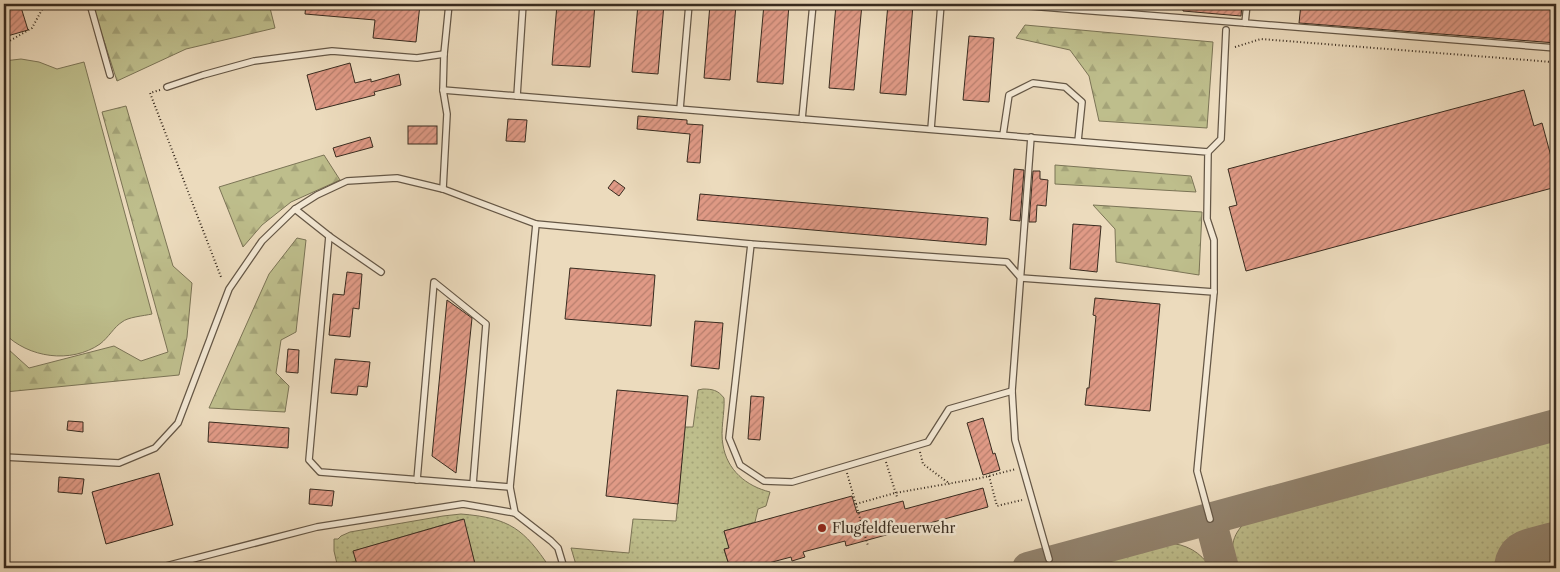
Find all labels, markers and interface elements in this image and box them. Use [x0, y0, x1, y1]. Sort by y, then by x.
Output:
place label: Flugfeldfeuerwehr [832, 519, 955, 537]
marker: Flugfeldfeuerwehr [816, 522, 828, 534]

